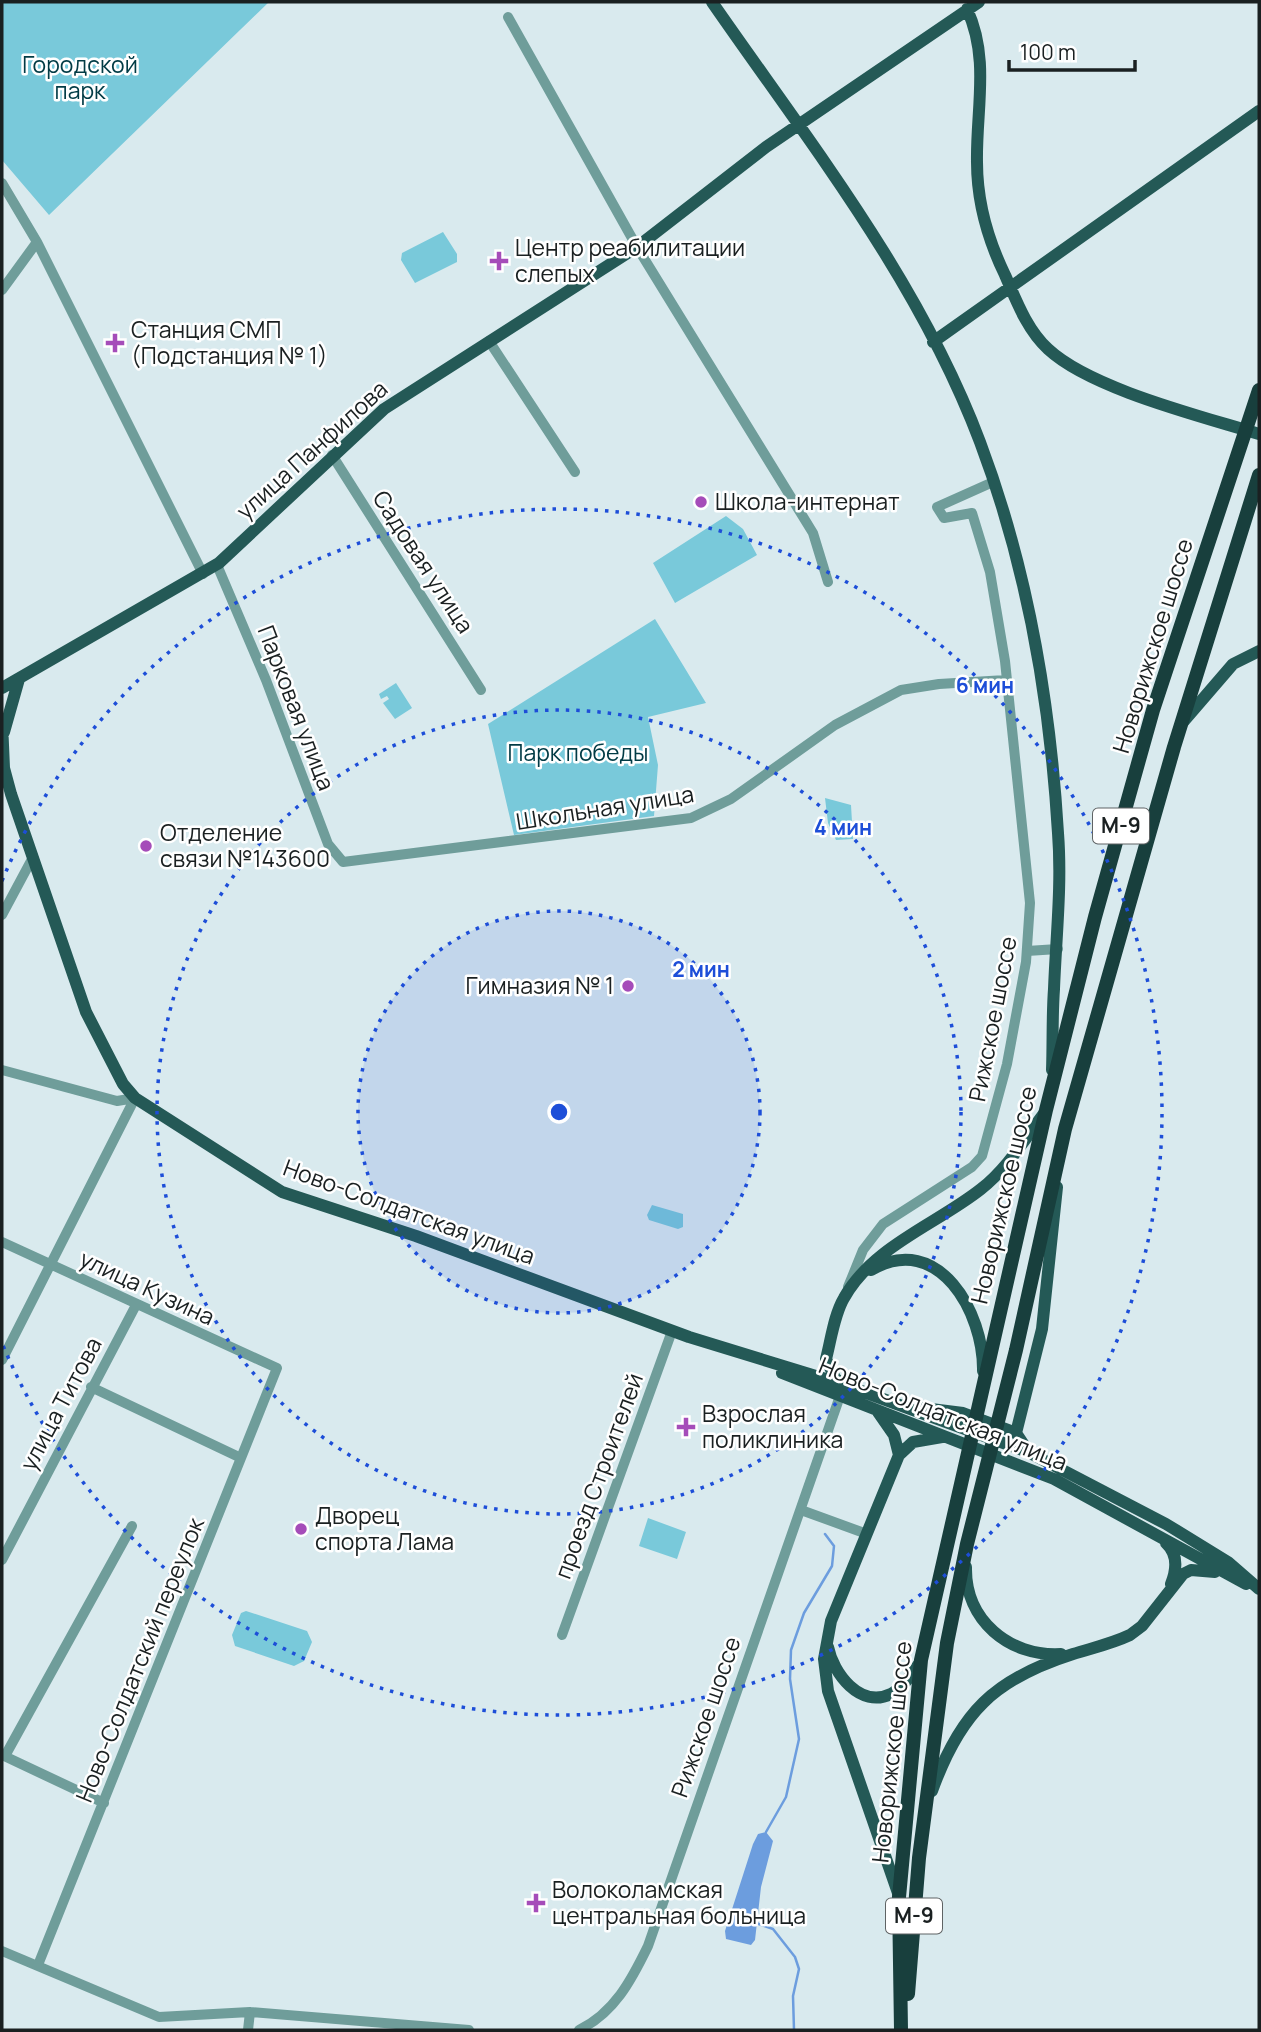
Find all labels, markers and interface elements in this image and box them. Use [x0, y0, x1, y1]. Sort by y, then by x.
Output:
scale bar [1009, 28, 1135, 72]
text: 100 m [1020, 38, 1076, 66]
park label: Городской парк [22, 48, 138, 106]
place label: Центр реабилитации слепых [515, 231, 745, 289]
marker: Центр реабилитации слепых [489, 251, 509, 271]
place label: Станция СМП (Подстанция № 1) [131, 313, 327, 371]
marker: Станция СМП (Подстанция № 1) [105, 333, 125, 353]
street label: улица Панфилова [229, 373, 394, 526]
street label: Садовая улица [366, 484, 482, 639]
place label: Школа-интернат [715, 485, 900, 517]
marker: Школа-интернат [693, 494, 709, 510]
street label: Новорижское шоссе [1104, 535, 1200, 757]
street label: Парковая улица [251, 620, 343, 795]
text: 6 мин [956, 671, 1014, 699]
park label: Парк победы [507, 736, 649, 768]
street label: Школьная улица [514, 777, 696, 837]
road number: М-9 [1093, 808, 1149, 844]
text: 4 мин [814, 813, 872, 841]
place label: Отделение связи №143600 [160, 816, 330, 874]
marker: Отделение связи №143600 [138, 838, 154, 854]
street label: Рижское шоссе [960, 933, 1024, 1104]
text: 2 мин [672, 955, 730, 983]
place label: Гимназия № 1 [465, 969, 614, 1001]
marker: Гимназия № 1 [620, 978, 636, 994]
street label: Новорижское шоссе [962, 1083, 1044, 1307]
centre of rings [547, 1100, 571, 1124]
street label: Ново-Солдатская улица [279, 1151, 540, 1271]
street label: улица Кузина [75, 1242, 220, 1332]
street label: улица Титова [12, 1331, 109, 1476]
street label: Ново-Солдатская улица [814, 1349, 1072, 1478]
street label: проезд Строителей [546, 1368, 650, 1583]
place label: Взрослая поликлиника [702, 1397, 843, 1455]
marker: Взрослая поликлиника [676, 1417, 696, 1437]
place label: Дворец спорта Лама [315, 1499, 454, 1557]
street label: Ново-Солдатский переулок [67, 1512, 211, 1807]
marker: Дворец спорта Лама [293, 1521, 309, 1537]
street label: Рижское шоссе [663, 1632, 747, 1801]
street label: Новорижское шоссе [863, 1639, 919, 1864]
place label: Волоколамская центральная больница [552, 1873, 806, 1931]
marker: Волоколамская центральная больница [526, 1893, 546, 1913]
road number: М-9 [886, 1898, 942, 1934]

